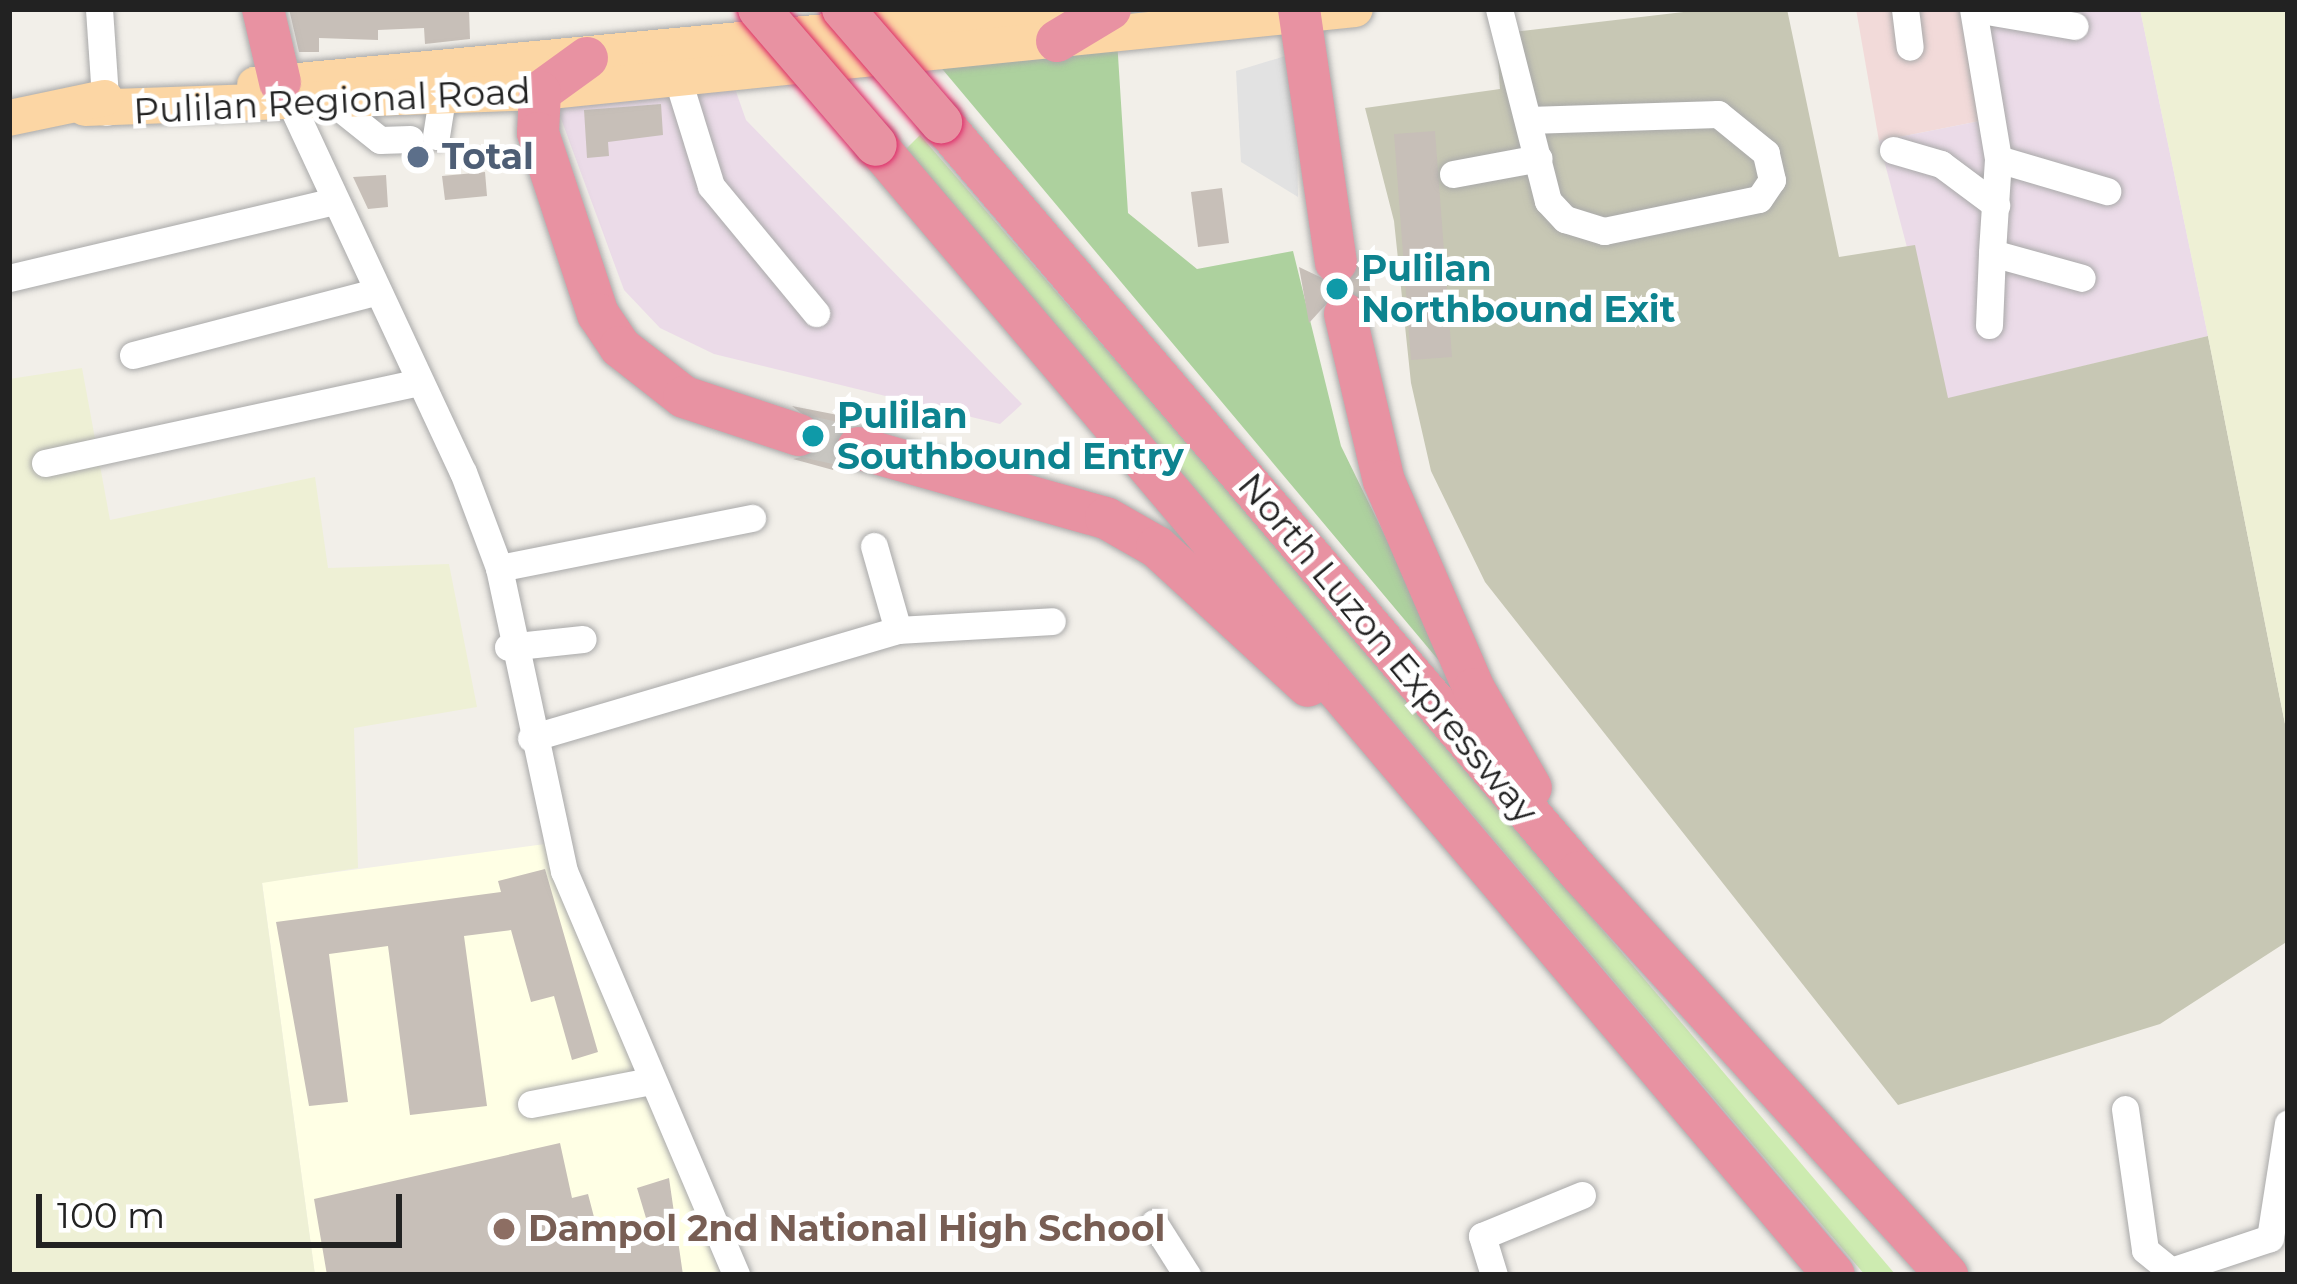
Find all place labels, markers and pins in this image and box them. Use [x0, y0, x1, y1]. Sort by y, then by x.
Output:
place label: Total [442, 135, 534, 179]
marker: Total [405, 144, 431, 170]
place label: Pulilan Northbound Exit [1361, 246, 1675, 331]
marker: Pulilan Northbound Exit [1324, 276, 1350, 302]
place label: Pulilan Southbound Entry [837, 393, 1184, 478]
marker: Pulilan Southbound Entry [800, 423, 826, 449]
place label: Dampol 2nd National High School [528, 1207, 1165, 1251]
marker: Dampol 2nd National High School [491, 1216, 517, 1242]

